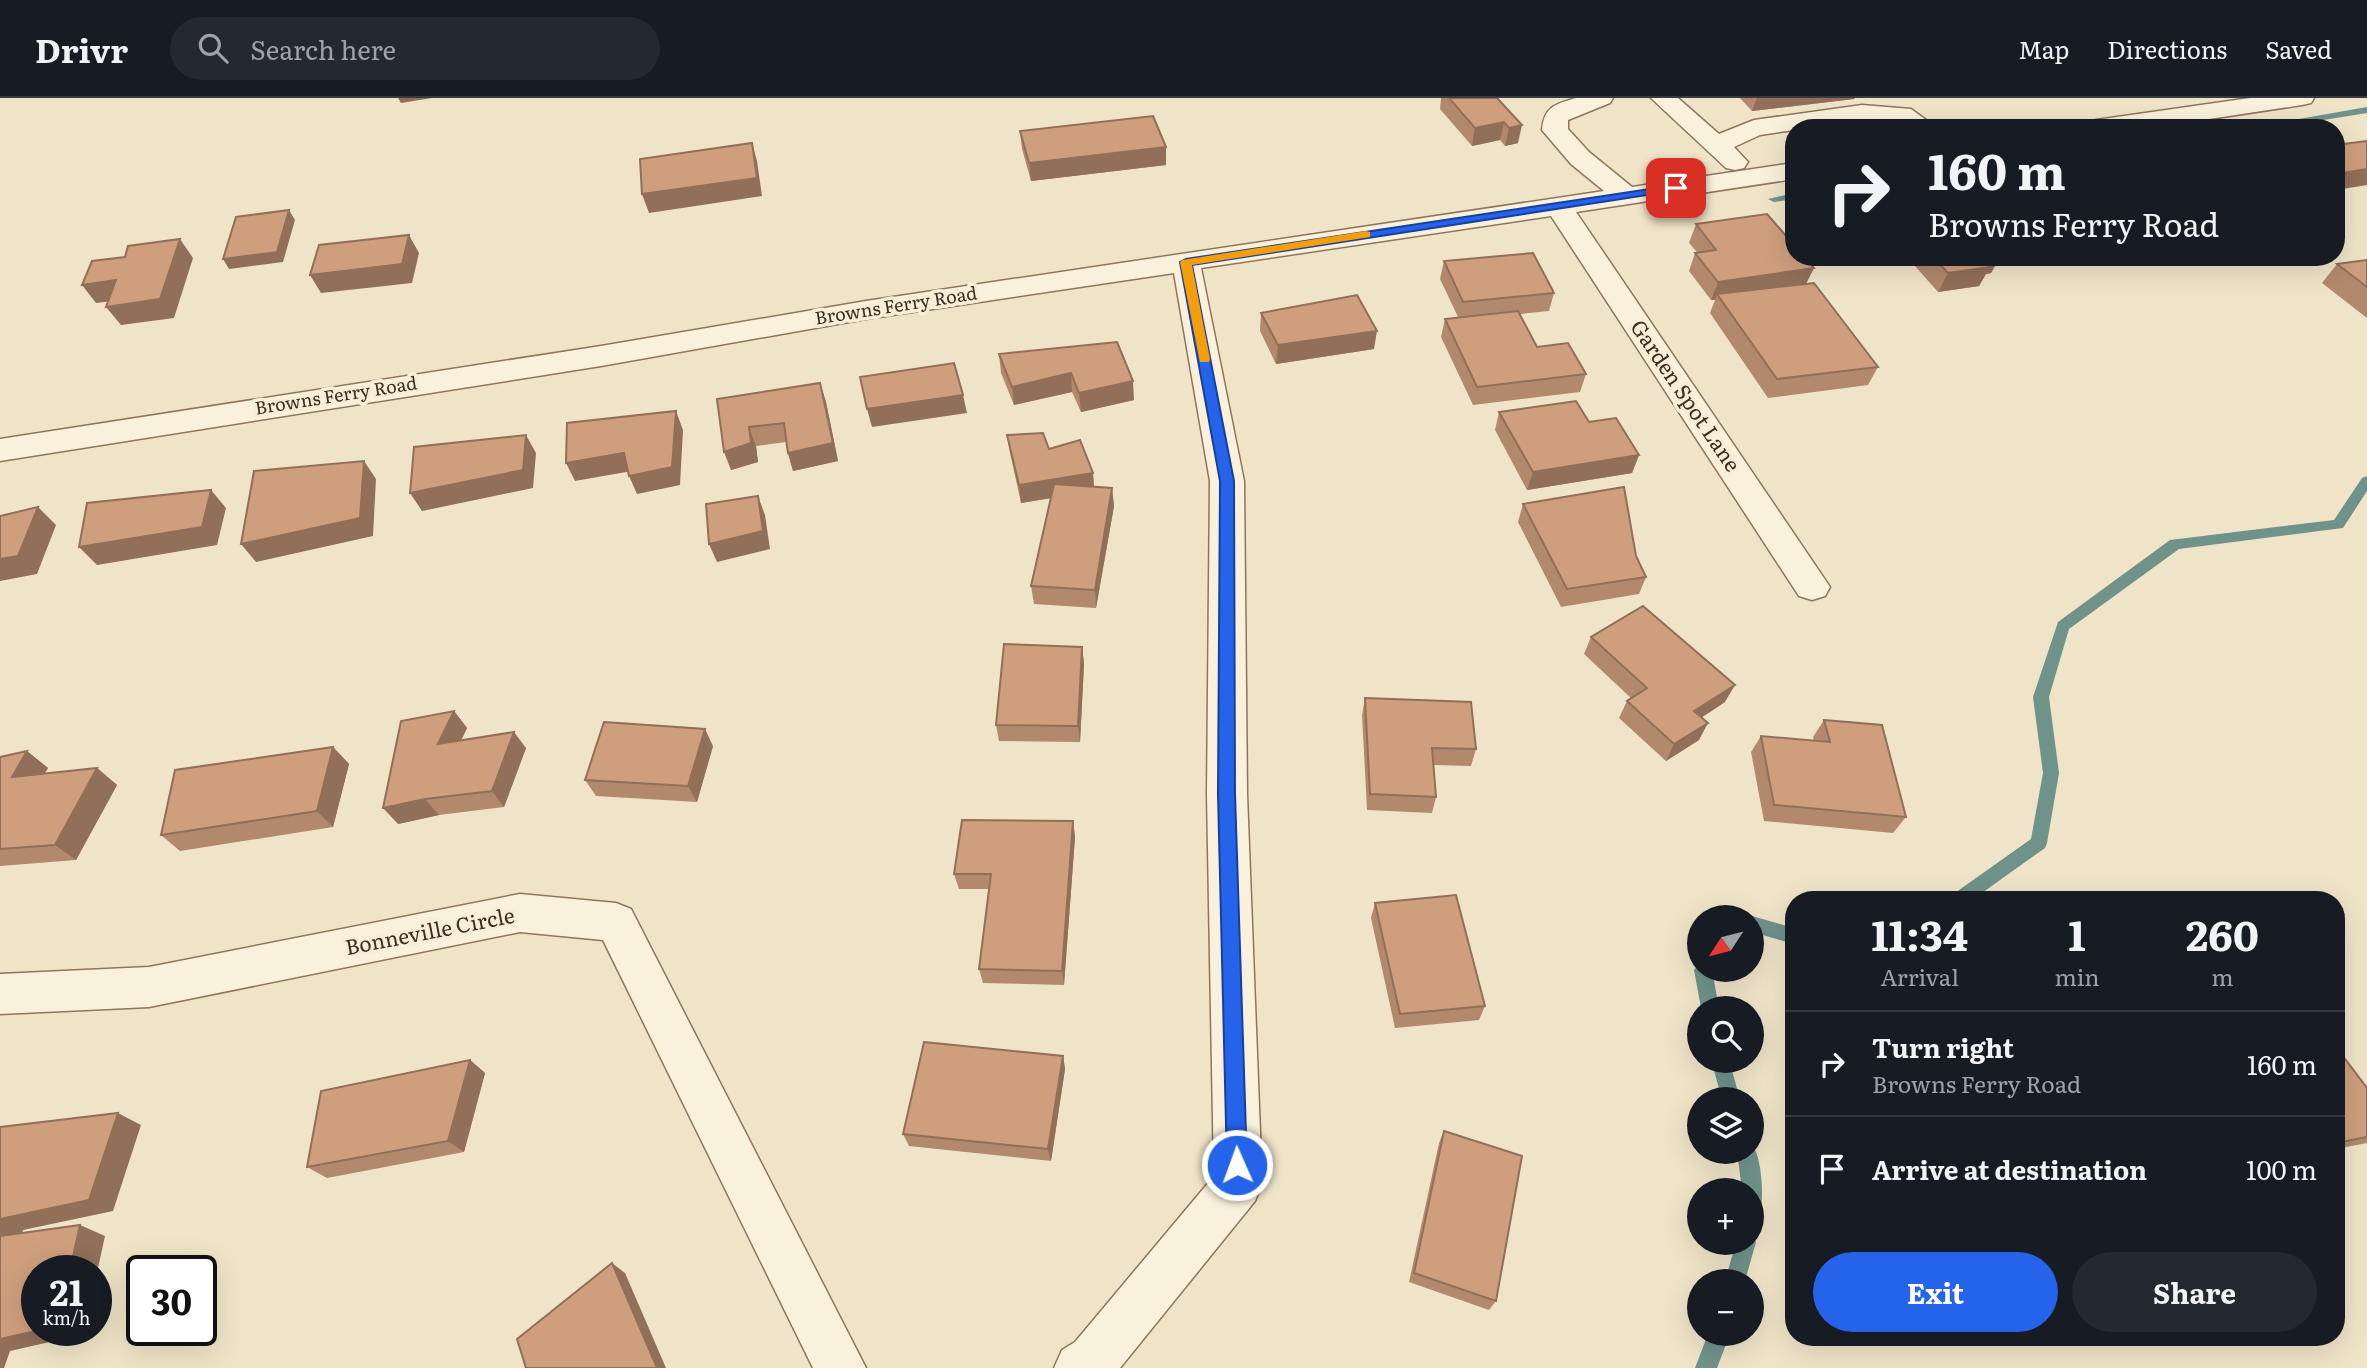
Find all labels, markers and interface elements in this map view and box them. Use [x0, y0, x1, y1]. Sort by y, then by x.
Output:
search box [170, 17, 660, 80]
text: Drivr [35, 24, 128, 73]
icon: search [194, 29, 232, 67]
text: Search here [250, 29, 396, 68]
text: Map [2018, 31, 2069, 66]
text: Directions [2107, 31, 2227, 66]
text: Saved [2265, 31, 2332, 66]
text: 160 m [1928, 132, 2066, 205]
icon: right [1813, 147, 1904, 238]
pin [1646, 158, 1706, 218]
icon: arrive [1657, 169, 1695, 207]
text: Browns Ferry Road [1928, 199, 2219, 247]
street label: Browns Ferry Road [813, 278, 979, 331]
street label: Garden Spot Lane [1625, 312, 1750, 477]
street label: Browns Ferry Road [253, 368, 419, 421]
street label: Bonneville Circle [342, 898, 517, 961]
text: 11:34 [1871, 902, 1968, 964]
text: 1 [2068, 902, 2086, 964]
text: 260 [2186, 902, 2259, 964]
north arrow [1687, 905, 1764, 982]
map controls [1687, 905, 1764, 1346]
text: Arrival [1880, 959, 1959, 993]
text: min [2054, 959, 2100, 993]
text: m [2211, 959, 2233, 993]
button: search [1687, 996, 1764, 1073]
text: Turn right [1872, 1027, 2014, 1066]
text: 160 m [2247, 1044, 2317, 1083]
icon: right [1813, 1045, 1851, 1083]
text: Browns Ferry Road [1872, 1066, 2081, 1100]
button: layers [1687, 1087, 1764, 1164]
position arrow [1200, 1128, 1274, 1202]
text: Arrive at destination [1872, 1149, 2147, 1188]
text: 100 m [2246, 1149, 2317, 1188]
icon: arrive [1813, 1150, 1851, 1188]
button: + [1687, 1178, 1764, 1255]
button: Exit [1813, 1252, 2058, 1332]
button: Share [2072, 1252, 2317, 1332]
speed limit sign: 30 [126, 1255, 217, 1346]
text: 21 [50, 1265, 83, 1317]
button: − [1687, 1269, 1764, 1346]
text: km/h [43, 1304, 90, 1331]

